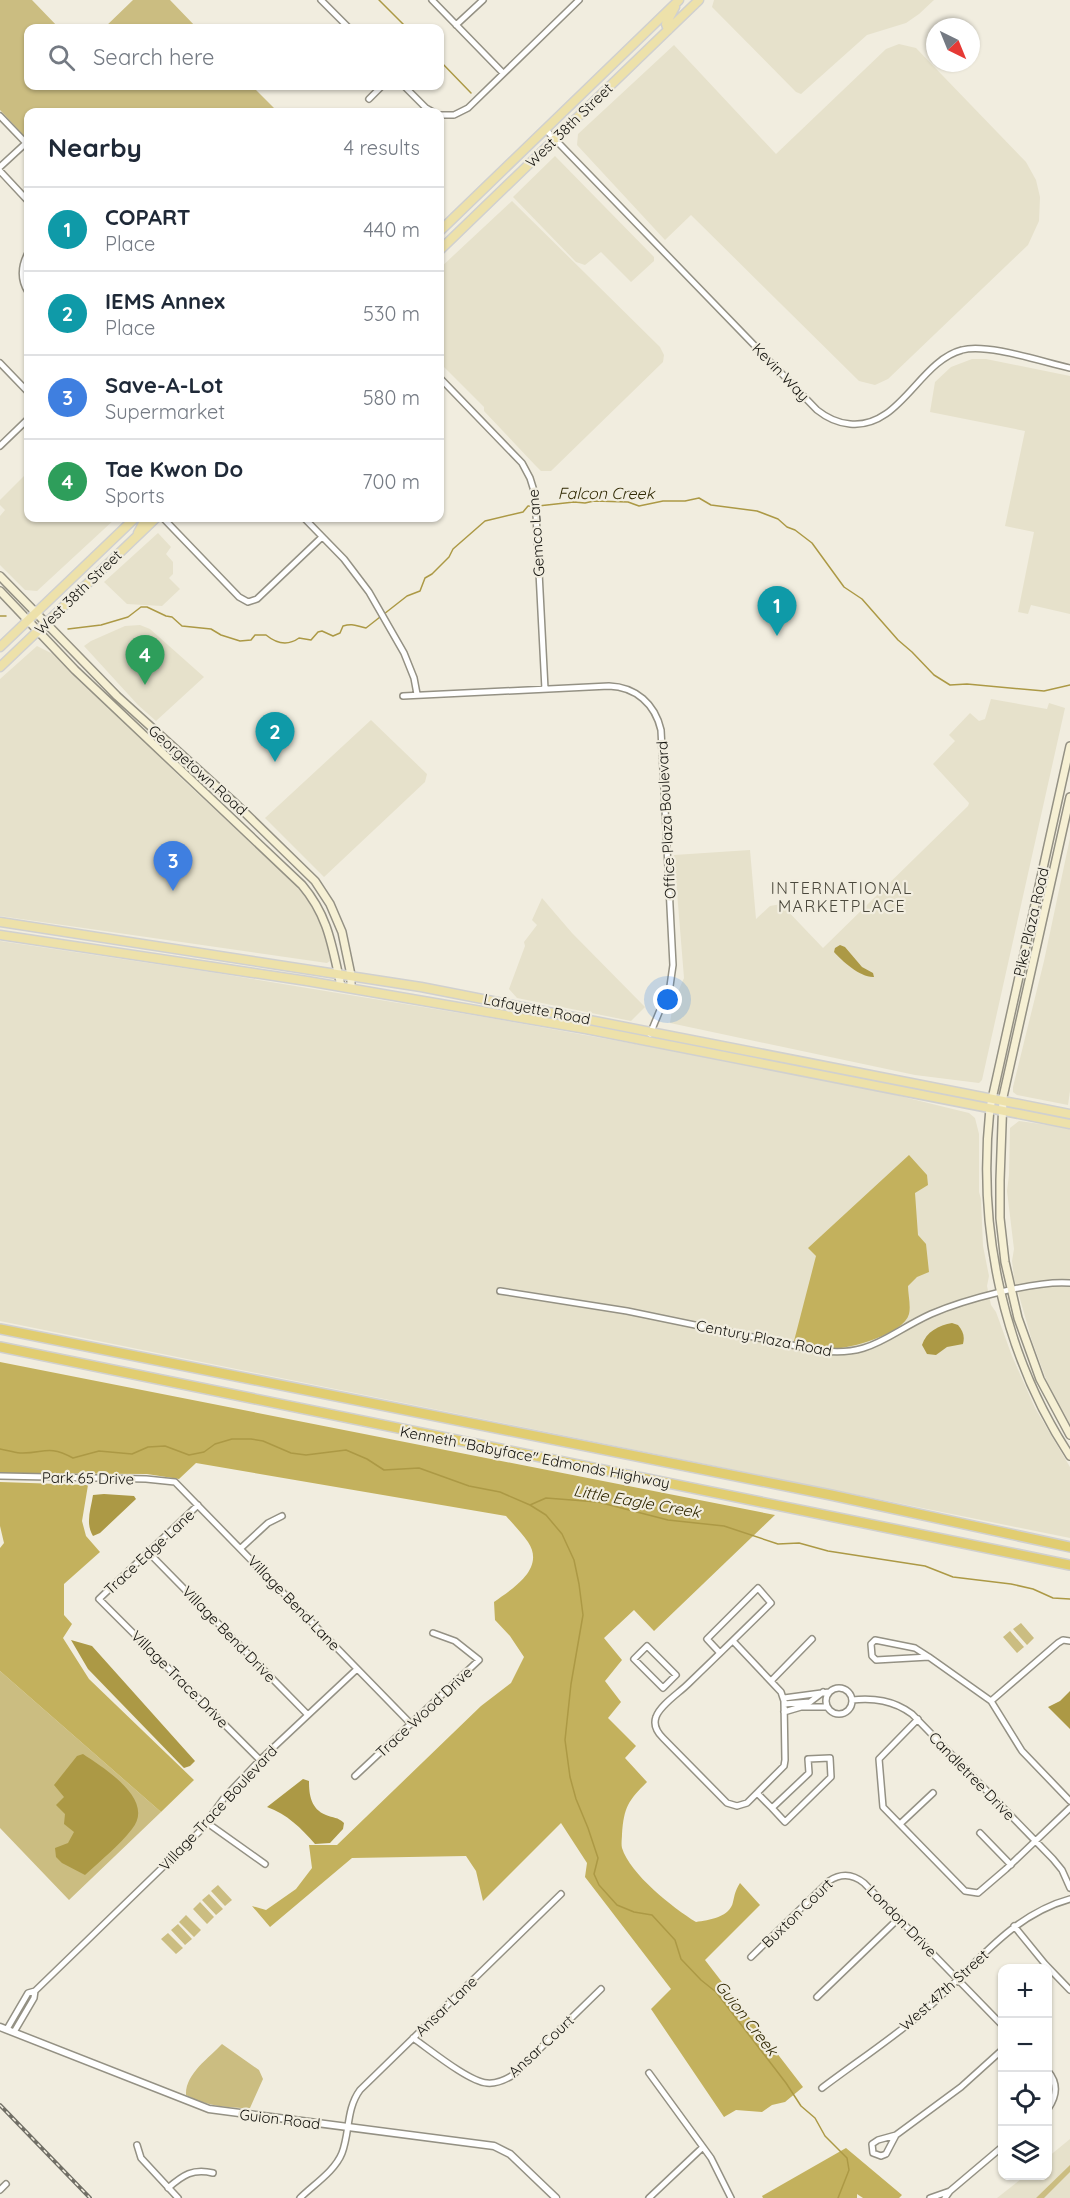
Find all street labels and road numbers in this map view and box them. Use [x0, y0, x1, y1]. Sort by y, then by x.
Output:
street label: West 38th Street [522, 79, 616, 171]
street label: Kevin Way [748, 339, 814, 405]
street label: Gemco Lane [523, 489, 549, 577]
street label: West 38th Street [31, 546, 125, 638]
street label: Georgetown Road [145, 721, 251, 819]
street label: Office Plaza Boulevard [652, 740, 680, 900]
street label: Pike Plaza Road [1009, 866, 1053, 978]
street label: Lafayette Road [482, 989, 592, 1029]
street label: Century Plaza Road [694, 1316, 834, 1360]
street label: Kenneth "Babyface" Edmonds Highway [398, 1421, 672, 1493]
street label: Park 65 Drive [42, 1468, 134, 1488]
street label: Trace Edge Lane [100, 1505, 198, 1599]
street label: Village Bend Lane [244, 1551, 344, 1655]
street label: Village Bend Drive [178, 1582, 280, 1686]
street label: Village Trace Drive [127, 1626, 233, 1732]
street label: Trace Wood Drive [372, 1662, 476, 1762]
street label: Candletree Drive [925, 1728, 1019, 1824]
street label: Village Trace Boulevard [155, 1741, 281, 1875]
street label: Buxton Court [758, 1874, 836, 1952]
street label: London Drive [863, 1881, 941, 1961]
street label: West 47th Street [896, 1945, 992, 2035]
street label: Ansar Lane [411, 1972, 481, 2040]
street label: Ansar Court [504, 2011, 578, 2081]
street label: Guion Road [239, 2105, 321, 2133]

